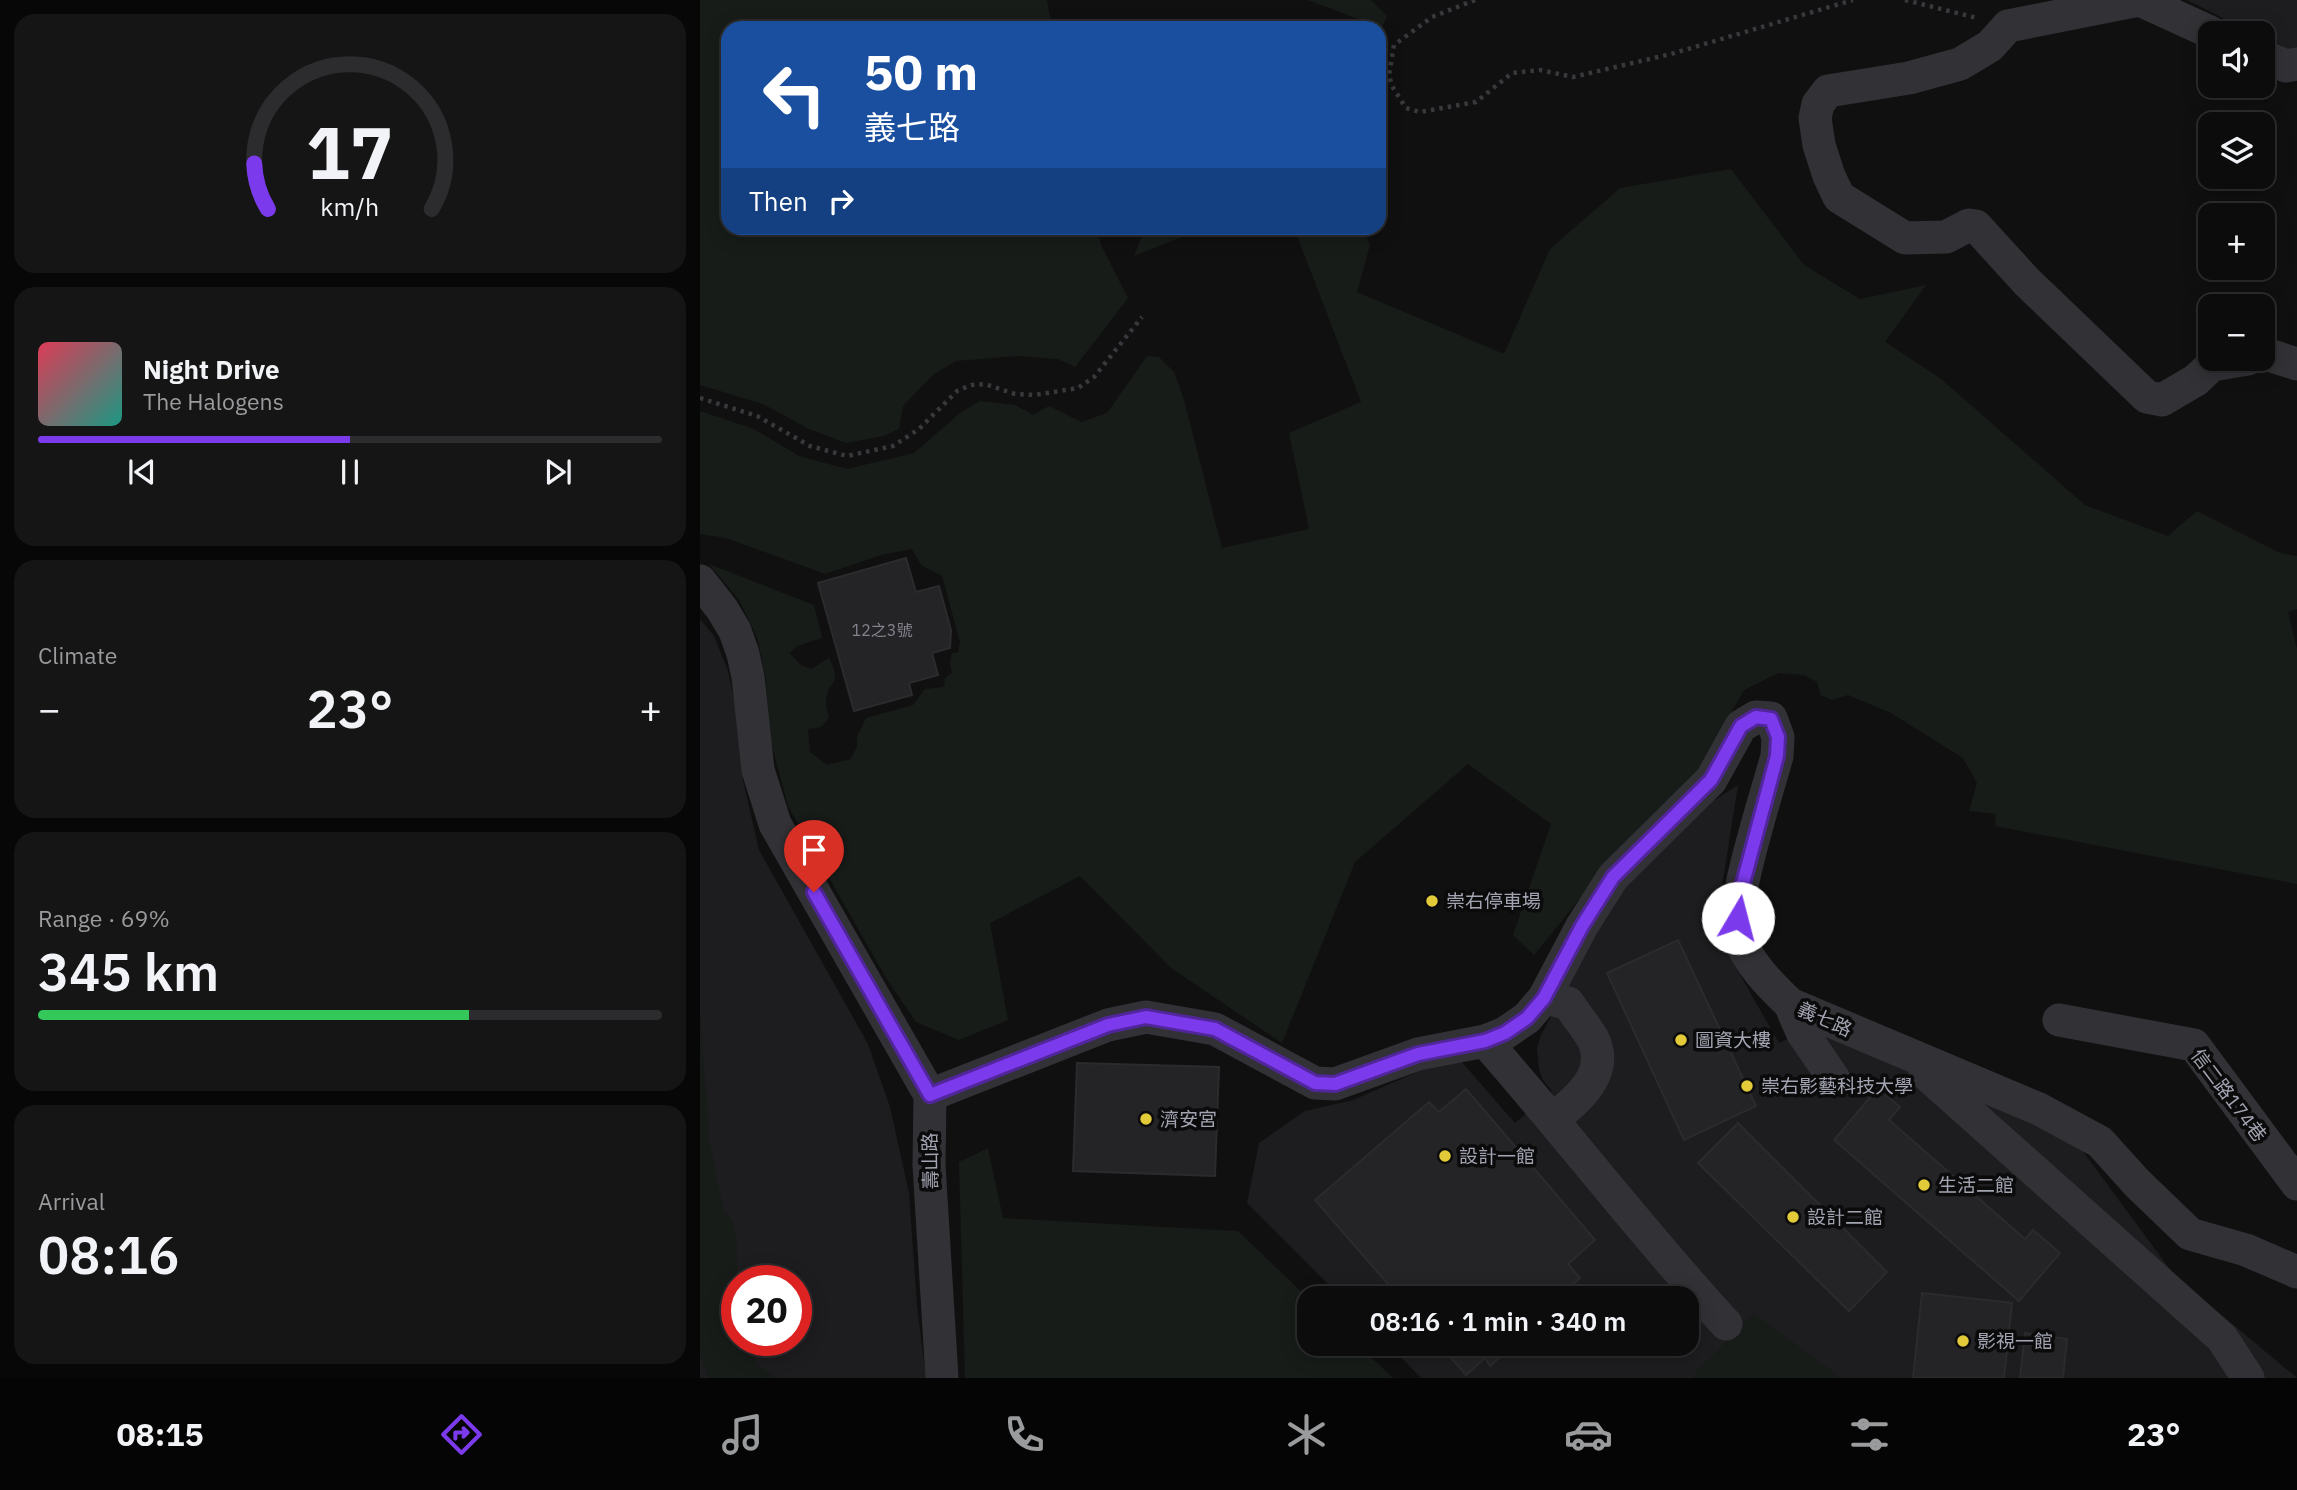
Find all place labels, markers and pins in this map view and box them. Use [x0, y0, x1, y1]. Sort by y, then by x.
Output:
pin [784, 820, 844, 892]
place label: 崇右停車場 [1446, 889, 1541, 913]
marker: 崇右停車場 [1424, 893, 1440, 909]
place label: 圖資大樓 [1695, 1028, 1771, 1052]
marker: 圖資大樓 [1673, 1032, 1689, 1048]
place label: 崇右影藝科技大學 [1761, 1074, 1913, 1098]
marker: 崇右影藝科技大學 [1739, 1078, 1755, 1094]
place label: 濟安宮 [1160, 1107, 1217, 1131]
marker: 濟安宮 [1138, 1111, 1154, 1127]
place label: 設計一館 [1459, 1144, 1535, 1168]
marker: 設計一館 [1437, 1148, 1453, 1164]
place label: 生活二館 [1938, 1173, 2014, 1197]
marker: 生活二館 [1916, 1177, 1932, 1193]
place label: 設計二館 [1807, 1205, 1883, 1229]
marker: 設計二館 [1785, 1209, 1801, 1225]
place label: 影視一館 [1977, 1329, 2053, 1353]
marker: 影視一館 [1955, 1333, 1971, 1349]

